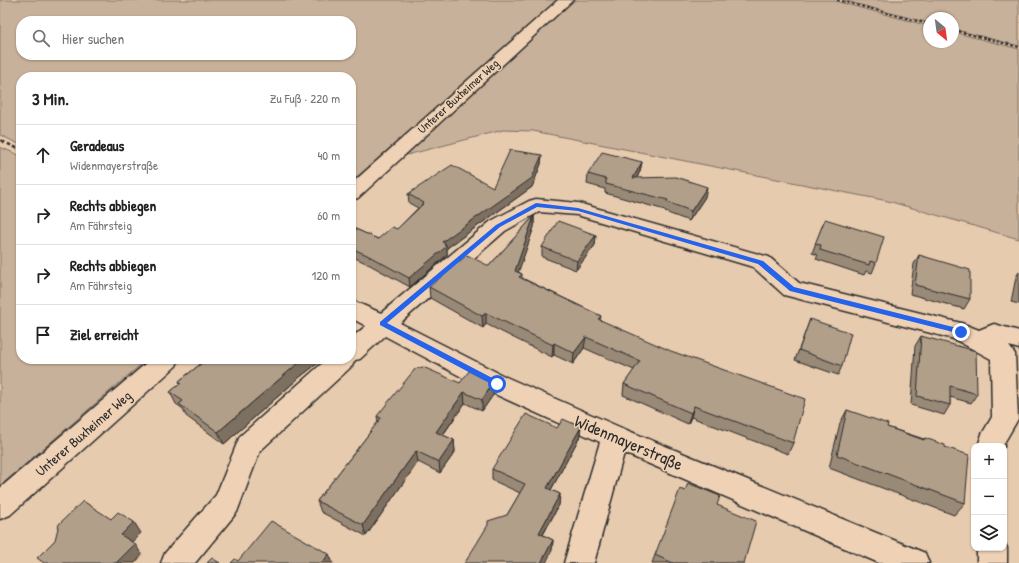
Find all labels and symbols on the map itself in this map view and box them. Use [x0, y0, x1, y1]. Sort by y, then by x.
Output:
north arrow [923, 12, 959, 48]
street label: Unterer Buxheimer Weg [414, 55, 502, 137]
route end [952, 323, 970, 341]
route start [488, 375, 506, 393]
street label: Unterer Buxheimer Weg [31, 386, 136, 481]
street label: Widenmayerstraße [571, 409, 687, 475]

